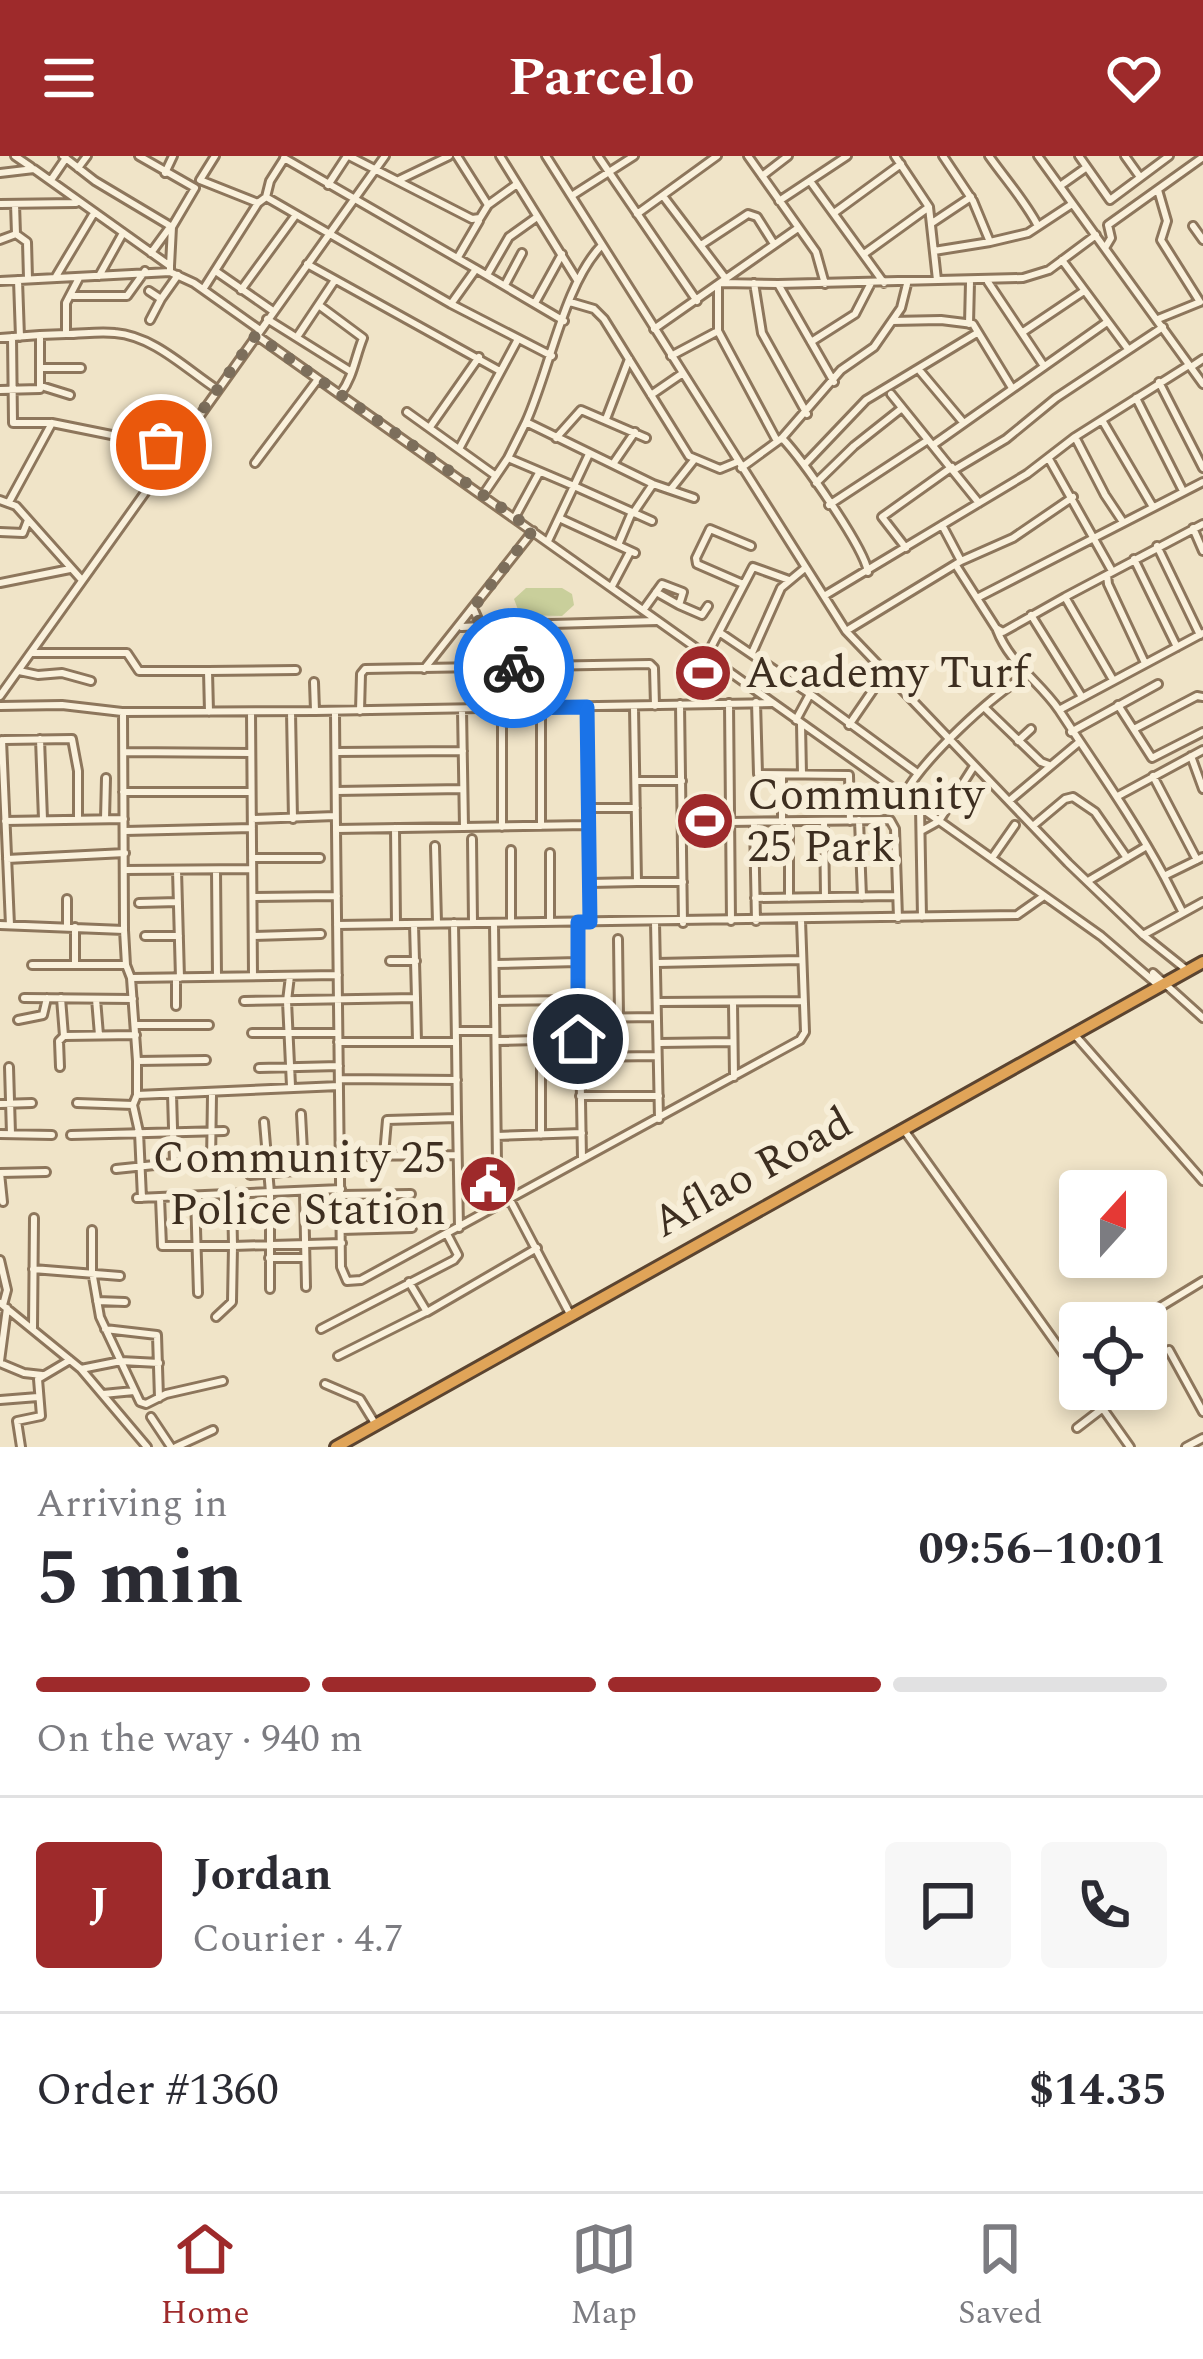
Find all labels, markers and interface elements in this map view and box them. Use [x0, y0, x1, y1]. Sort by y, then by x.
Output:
text: Parcelo [508, 37, 695, 119]
icon: menu [36, 45, 102, 111]
icon: heart [1101, 45, 1167, 111]
pin [110, 394, 212, 496]
icon: bag [128, 412, 194, 478]
courier [454, 608, 574, 728]
icon: bike [481, 635, 547, 701]
place label: Academy Turf [745, 639, 1032, 708]
sports icon: Academy Turf [672, 642, 734, 704]
place label: Community 25 Park [747, 761, 986, 882]
sports icon: Community 25 Park [674, 790, 736, 852]
pin [527, 988, 629, 1090]
icon: home [545, 1006, 611, 1072]
street label: Aflao Road [639, 1089, 865, 1257]
place label: Community 25 Police Station [153, 1124, 446, 1245]
public building icon: Community 25 Police Station [457, 1153, 519, 1215]
north arrow [1059, 1170, 1167, 1278]
map controls [1059, 1170, 1167, 1410]
button: locate [1059, 1302, 1167, 1410]
text: Arriving in [36, 1475, 228, 1534]
text: 09:56–10:01 [918, 1515, 1167, 1584]
text: 5 min [36, 1519, 244, 1638]
text: On the way · 940 m [36, 1710, 363, 1769]
text: Jordan [192, 1841, 332, 1910]
button: chat [885, 1842, 1011, 1968]
button: phone [1041, 1842, 1167, 1968]
text: J [89, 1870, 109, 1939]
text: Courier · 4.7 [192, 1910, 403, 1969]
text: Order #1360 [36, 2056, 279, 2125]
text: $14.35 [1029, 2056, 1167, 2125]
tab: Home [161, 2216, 249, 2338]
tab: Map [570, 2216, 637, 2338]
tab: Saved [958, 2216, 1043, 2338]

